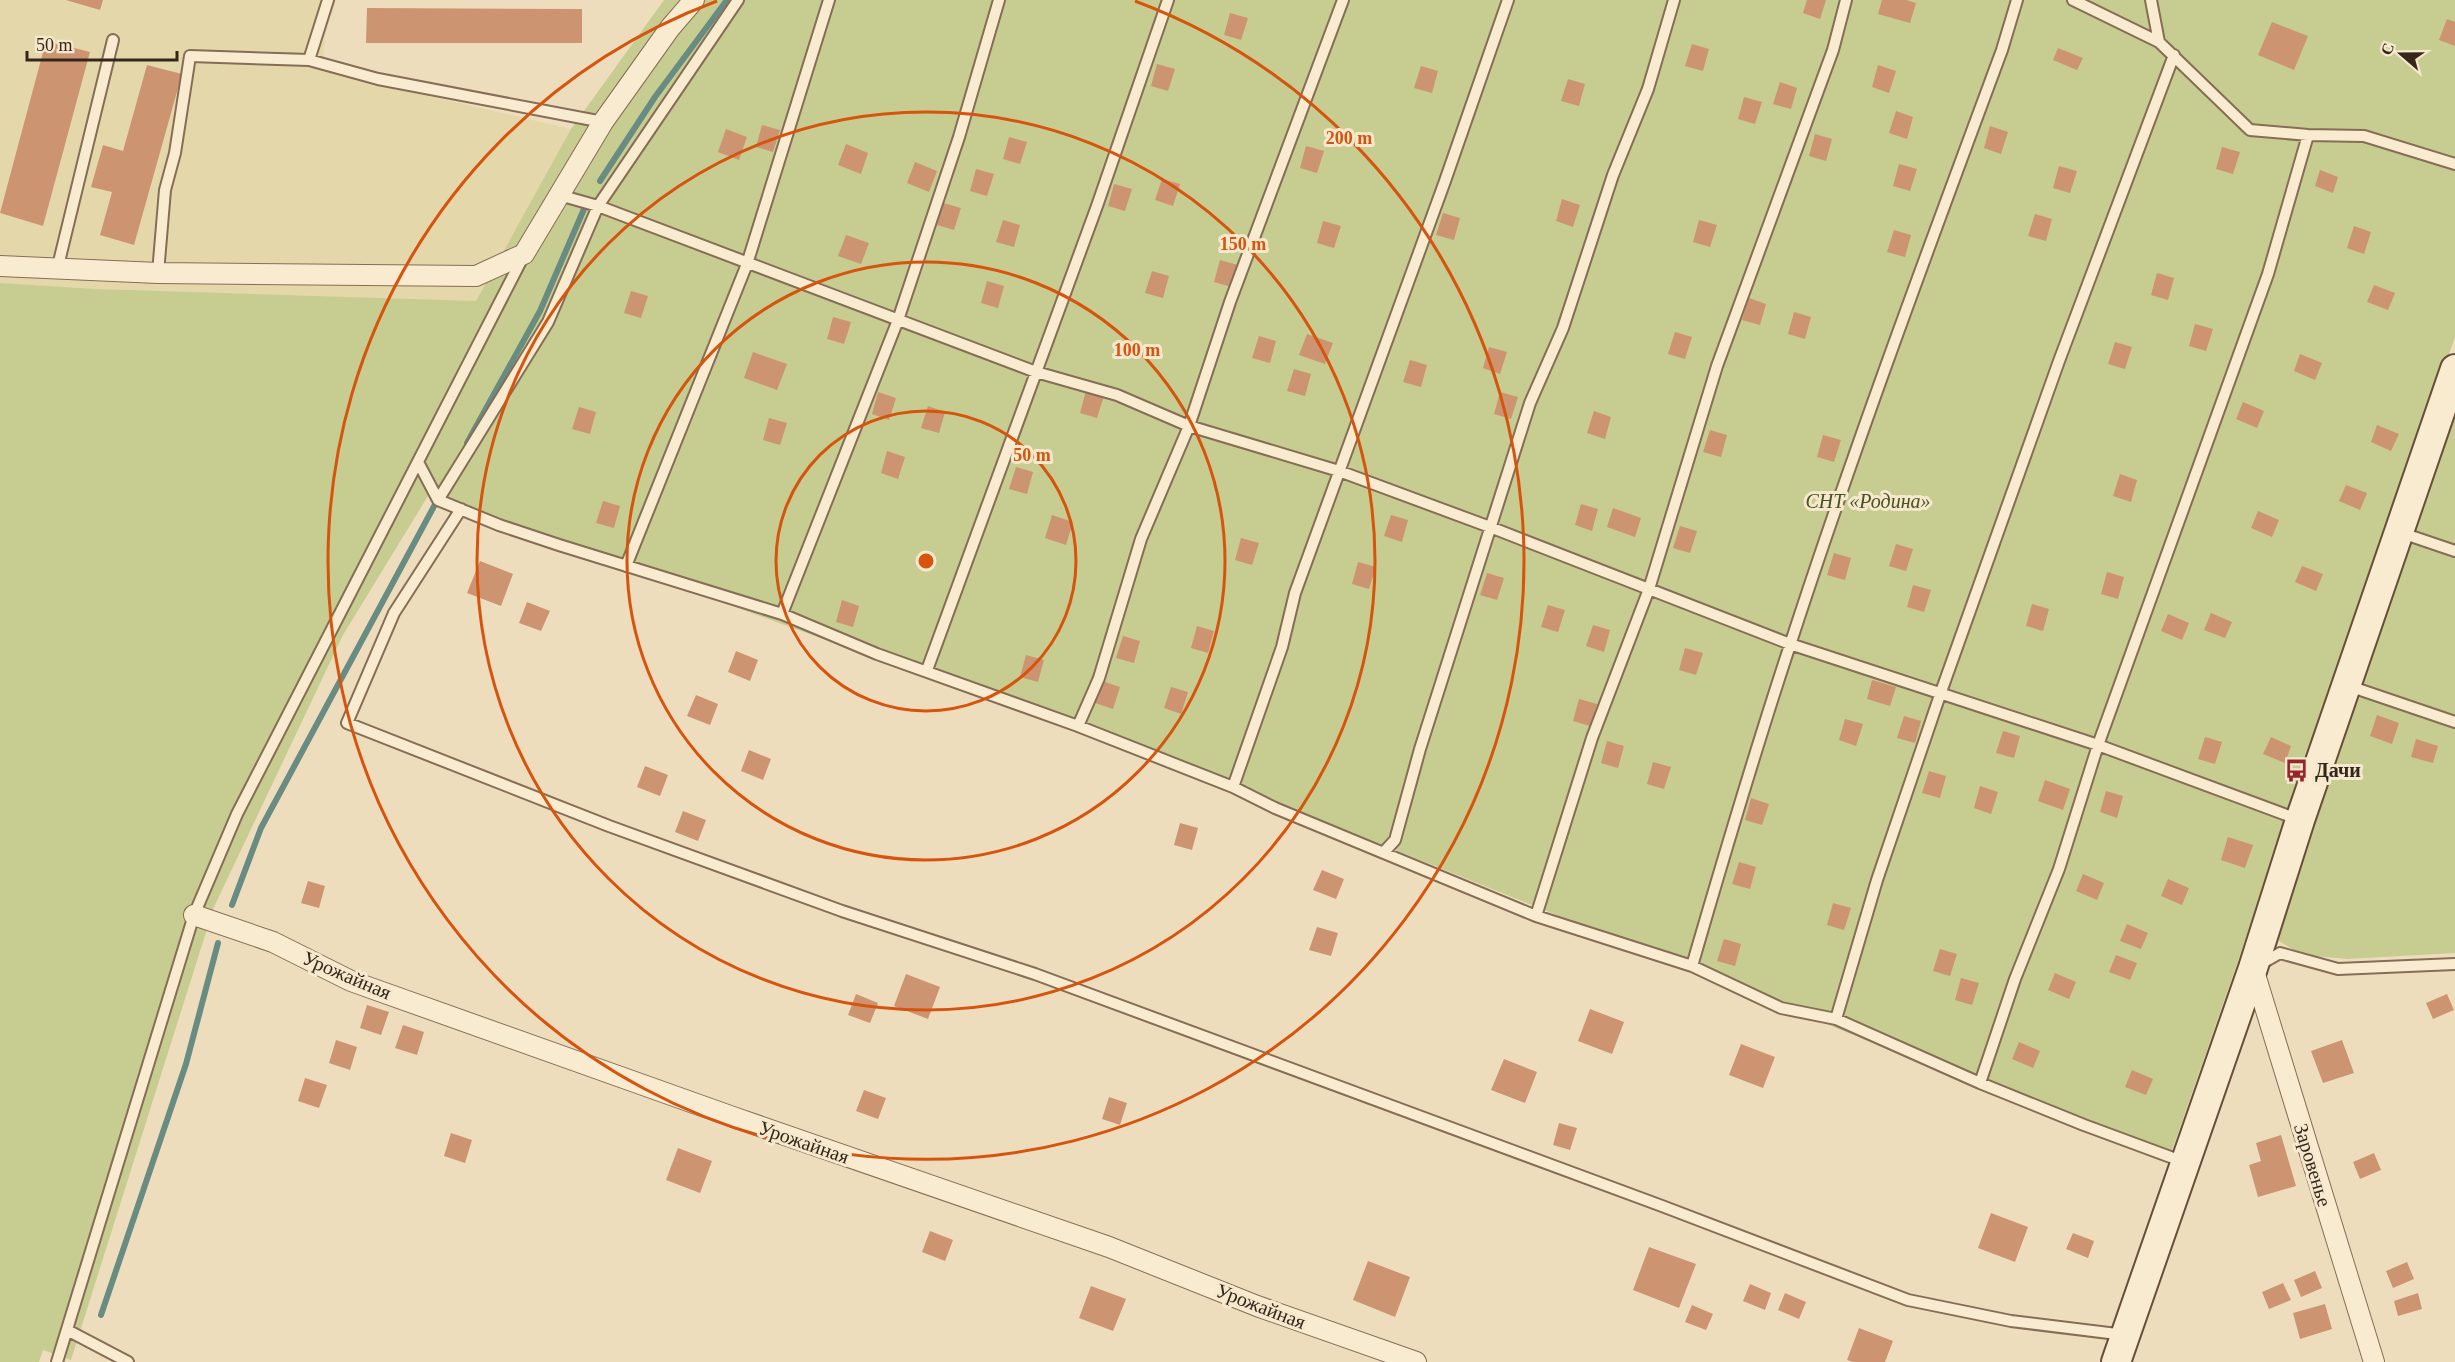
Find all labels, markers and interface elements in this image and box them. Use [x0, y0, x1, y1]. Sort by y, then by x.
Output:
scale bar [27, 24, 177, 62]
north arrow [2371, 24, 2431, 84]
text: 50 m [36, 35, 73, 55]
text: С [2377, 41, 2397, 57]
text: 200 m [1326, 128, 1372, 148]
text: 150 m [1220, 234, 1266, 254]
text: 100 m [1114, 340, 1160, 360]
text: 50 m [1013, 445, 1051, 465]
park label: СНТ «Родина» [1805, 490, 1931, 512]
centre of rings [916, 551, 936, 571]
bus stop icon: Дачи [2284, 757, 2310, 783]
place label: Дачи [2315, 759, 2361, 782]
street label: Урожайная [299, 946, 395, 1004]
street label: Урожайная [756, 1116, 852, 1169]
street label: Заровенье [2289, 1121, 2336, 1210]
street label: Урожайная [1213, 1279, 1309, 1334]

